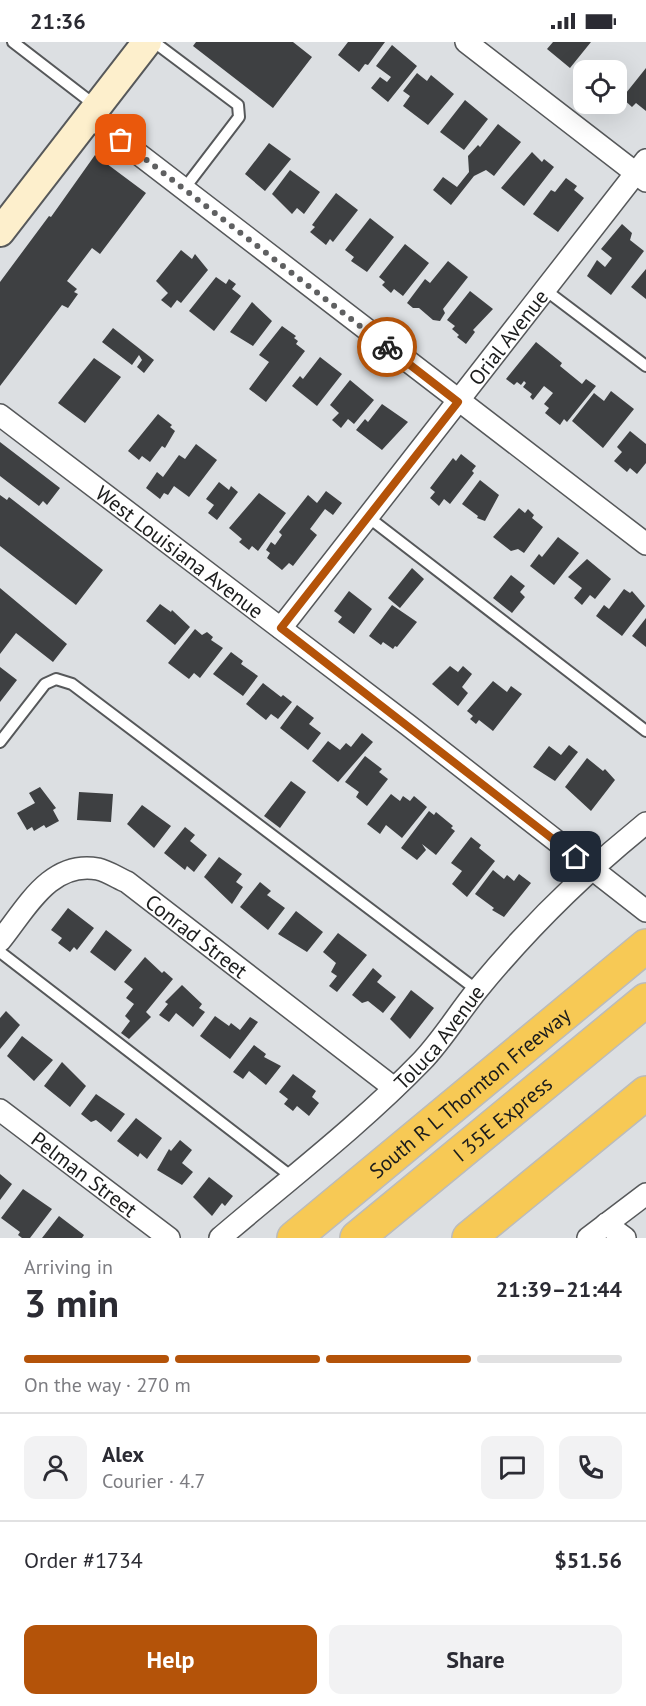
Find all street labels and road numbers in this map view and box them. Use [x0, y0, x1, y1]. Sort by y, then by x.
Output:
street label: Orial Avenue [462, 284, 554, 390]
street label: West Louisiana Avenue [91, 479, 269, 624]
street label: Conrad Street [140, 888, 253, 984]
street label: Toluca Avenue [388, 979, 490, 1095]
street label: South R L Thornton Freeway [363, 1001, 576, 1184]
street label: I 35E Express [447, 1070, 557, 1167]
street label: Pelman Street [26, 1125, 143, 1223]

